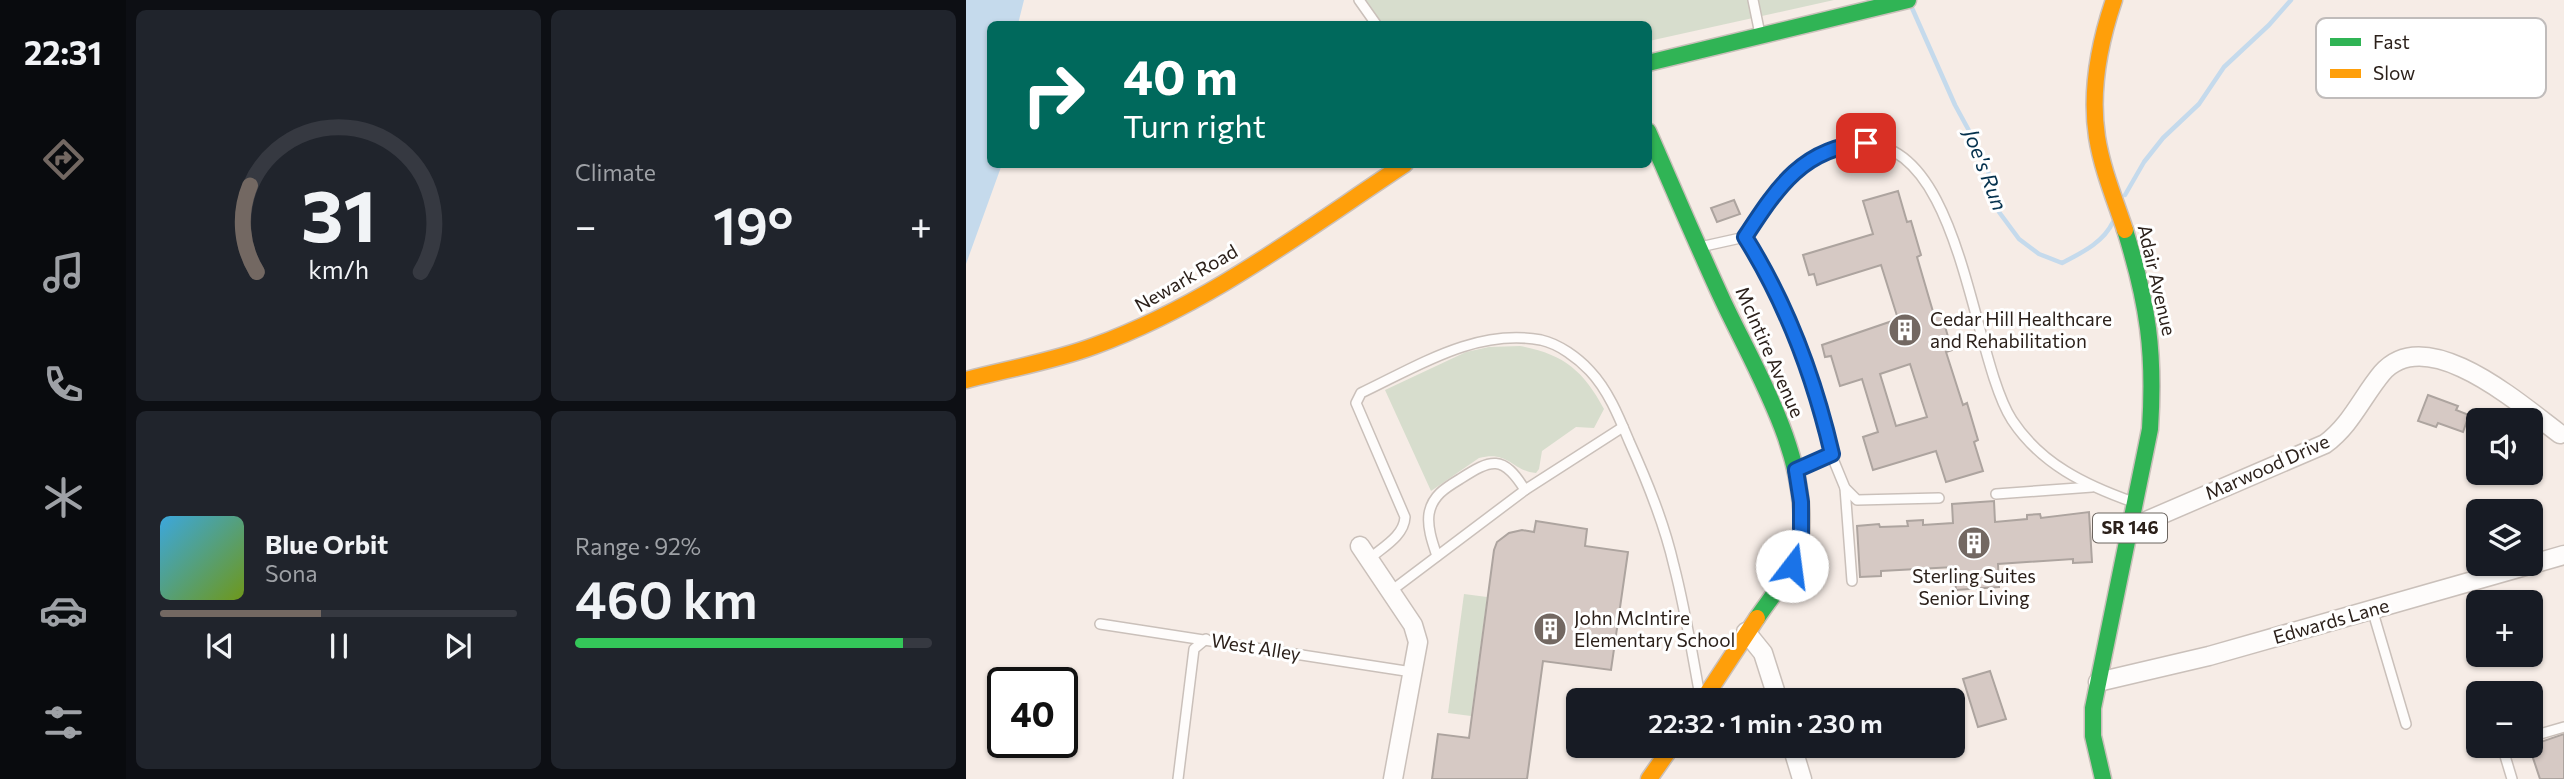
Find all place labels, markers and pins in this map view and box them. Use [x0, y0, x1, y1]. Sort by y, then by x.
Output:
pin [1836, 113, 1896, 173]
place label: Cedar Hill Healthcare and Rehabilitation [1930, 307, 2112, 352]
building icon: Cedar Hill Healthcare and Rehabilitation [1886, 311, 1924, 349]
building icon: Sterling Suites Senior Living [1955, 524, 1993, 562]
place label: Sterling Suites Senior Living [1912, 564, 2036, 609]
place label: John McIntire Elementary School [1574, 606, 1735, 651]
building icon: John McIntire Elementary School [1531, 610, 1569, 648]

